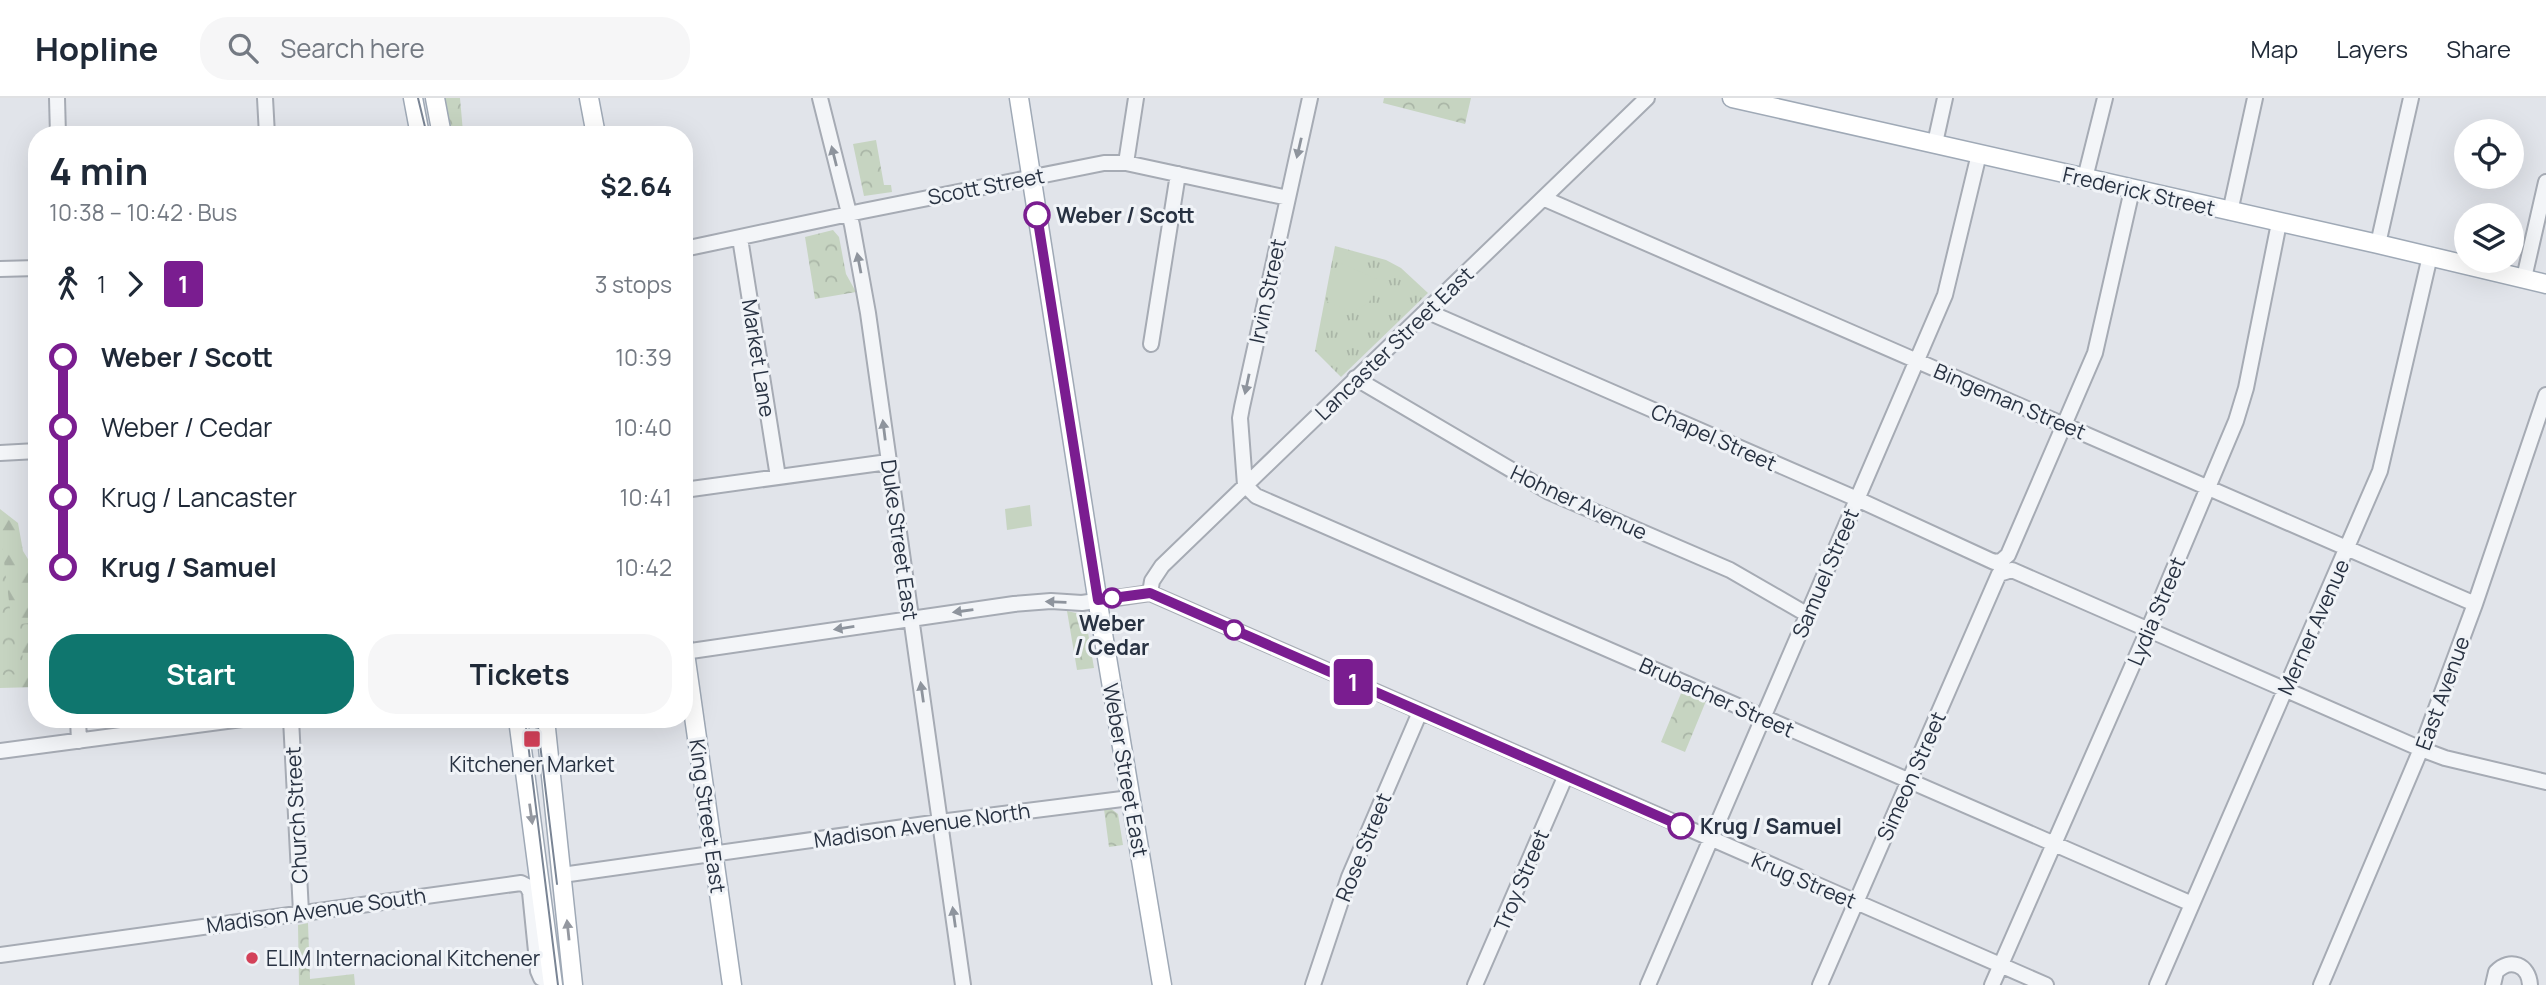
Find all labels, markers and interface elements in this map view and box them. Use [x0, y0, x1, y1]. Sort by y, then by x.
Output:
search box [200, 17, 690, 80]
text: Hopline [35, 26, 158, 71]
icon: search [224, 29, 262, 67]
text: Search here [280, 30, 425, 66]
text: Map [2251, 32, 2298, 65]
text: Layers [2336, 32, 2408, 65]
text: Share [2446, 32, 2511, 65]
map controls [2454, 119, 2524, 273]
button: locate [2454, 119, 2524, 189]
one-way arrow [1293, 137, 1304, 159]
text: 4 min [49, 144, 148, 196]
one-way arrow [828, 145, 839, 167]
street label: Frederick Street [2060, 160, 2218, 222]
street label: Scott Street [925, 161, 1047, 211]
text: $2.64 [600, 168, 672, 204]
text: 10:38 – 10:42 · Bus [49, 196, 237, 228]
place label: Weber / Scott [1056, 201, 1195, 229]
marker: Weber / Scott [1024, 202, 1050, 228]
button: layers [2454, 203, 2524, 273]
street label: Irvin Street [1242, 236, 1292, 346]
one-way arrow [853, 252, 864, 274]
street label: Lancaster Street East [1309, 260, 1479, 426]
icon: walk [49, 265, 87, 303]
icon: forward [116, 265, 154, 303]
text: 1 [178, 267, 189, 300]
text: 1 [97, 268, 106, 300]
text: 3 stops [595, 268, 672, 300]
street label: Market Lane [736, 297, 782, 419]
text: Weber / Scott [101, 339, 273, 375]
text: 10:39 [615, 341, 672, 373]
street label: Bingeman Street [1930, 356, 2090, 446]
one-way arrow [1242, 373, 1253, 395]
street label: Chapel Street [1647, 397, 1781, 477]
text: Weber / Cedar [101, 409, 272, 445]
text: 10:40 [615, 411, 672, 443]
one-way arrow [878, 419, 889, 441]
street label: Duke Street East [875, 458, 925, 622]
street label: Hohner Avenue [1506, 458, 1652, 546]
text: Krug / Lancaster [101, 479, 297, 515]
text: 10:41 [620, 481, 672, 513]
street label: Samuel Street [1785, 504, 1865, 642]
text: Krug / Samuel [101, 549, 277, 585]
text: 10:42 [615, 551, 672, 583]
street label: Lydia Street [2121, 553, 2191, 669]
street label: Merner Avenue [2271, 555, 2355, 699]
marker: Weber / Cedar [1102, 588, 1122, 608]
one-way arrow [1044, 596, 1066, 607]
one-way arrow [951, 606, 973, 617]
place label: Weber / Cedar [1075, 609, 1149, 661]
unlabelled marker [1224, 620, 1244, 640]
one-way arrow [833, 623, 855, 634]
street label: East Avenue [2408, 632, 2476, 754]
button: Start [49, 634, 354, 714]
button: Tickets [368, 634, 672, 714]
street label: Brubacher Street [1635, 650, 1799, 744]
line badge: 1 [1330, 659, 1376, 705]
text: 1 [1348, 665, 1358, 698]
one-way arrow [916, 681, 927, 703]
street label: Weber Street East [1097, 681, 1155, 859]
street label: Simeon Street [1870, 707, 1952, 845]
marker: Kitchener Market [522, 729, 542, 749]
street label: King Street East [683, 737, 733, 895]
street label: Church Street [278, 746, 314, 884]
place label: Kitchener Market [449, 750, 615, 778]
street label: Rose Street [1329, 789, 1397, 905]
street label: Madison Avenue North [812, 796, 1032, 854]
one-way arrow [526, 803, 537, 825]
place label: Krug / Samuel [1700, 812, 1842, 840]
marker: Krug / Samuel [1668, 813, 1694, 839]
street label: Troy Street [1487, 825, 1555, 935]
street label: Krug Street [1748, 845, 1860, 915]
street label: Madison Avenue South [204, 881, 428, 939]
one-way arrow [948, 906, 959, 928]
one-way arrow [562, 919, 573, 941]
place label: ELIM Internacional Kitchener [266, 944, 541, 972]
marker: ELIM Internacional Kitchener [244, 950, 260, 966]

